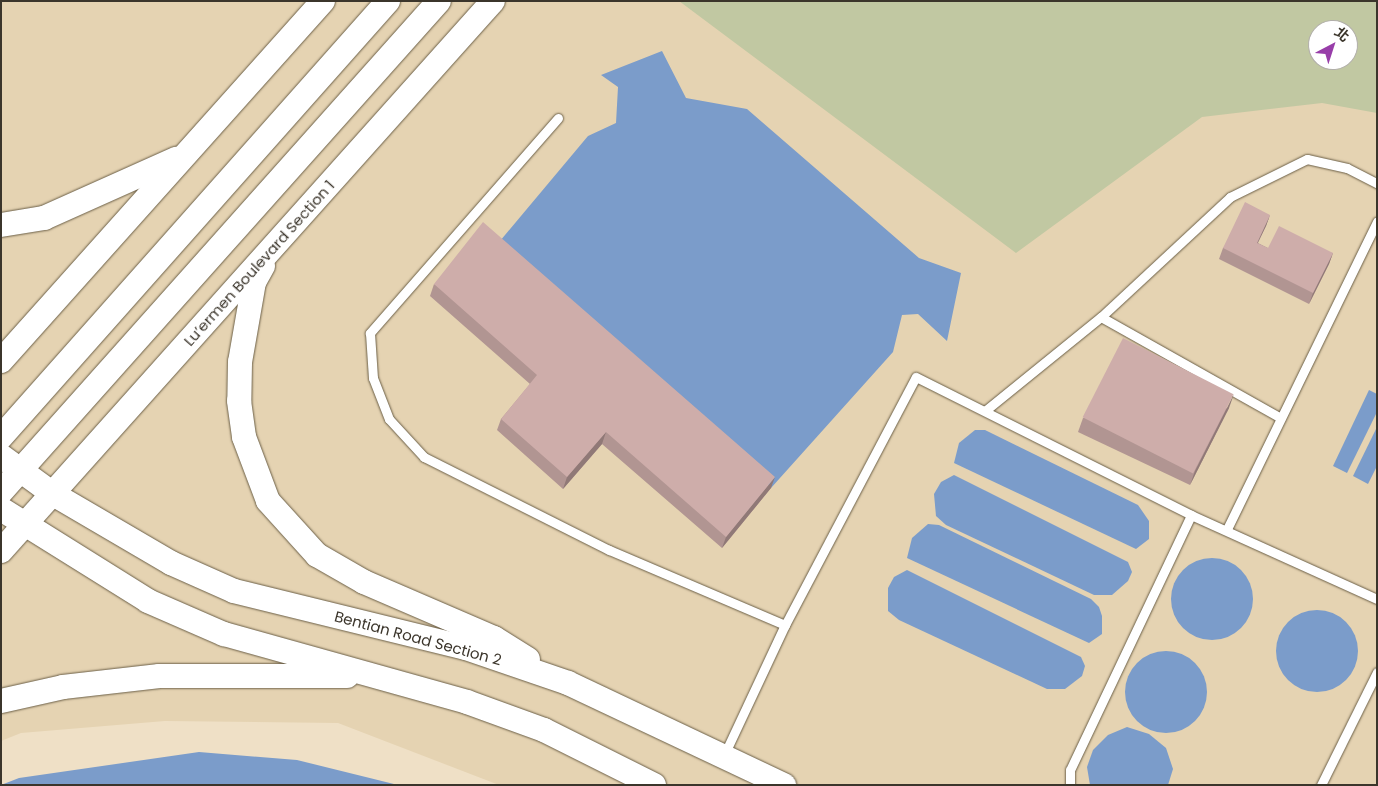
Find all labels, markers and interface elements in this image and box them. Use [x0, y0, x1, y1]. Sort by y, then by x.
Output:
north arrow [1308, 20, 1358, 70]
text: 北 [1330, 22, 1354, 46]
street label: Lu’ermen Boulevard Section 1 [180, 176, 338, 350]
street label: Bentian Road Section 2 [333, 607, 503, 669]

